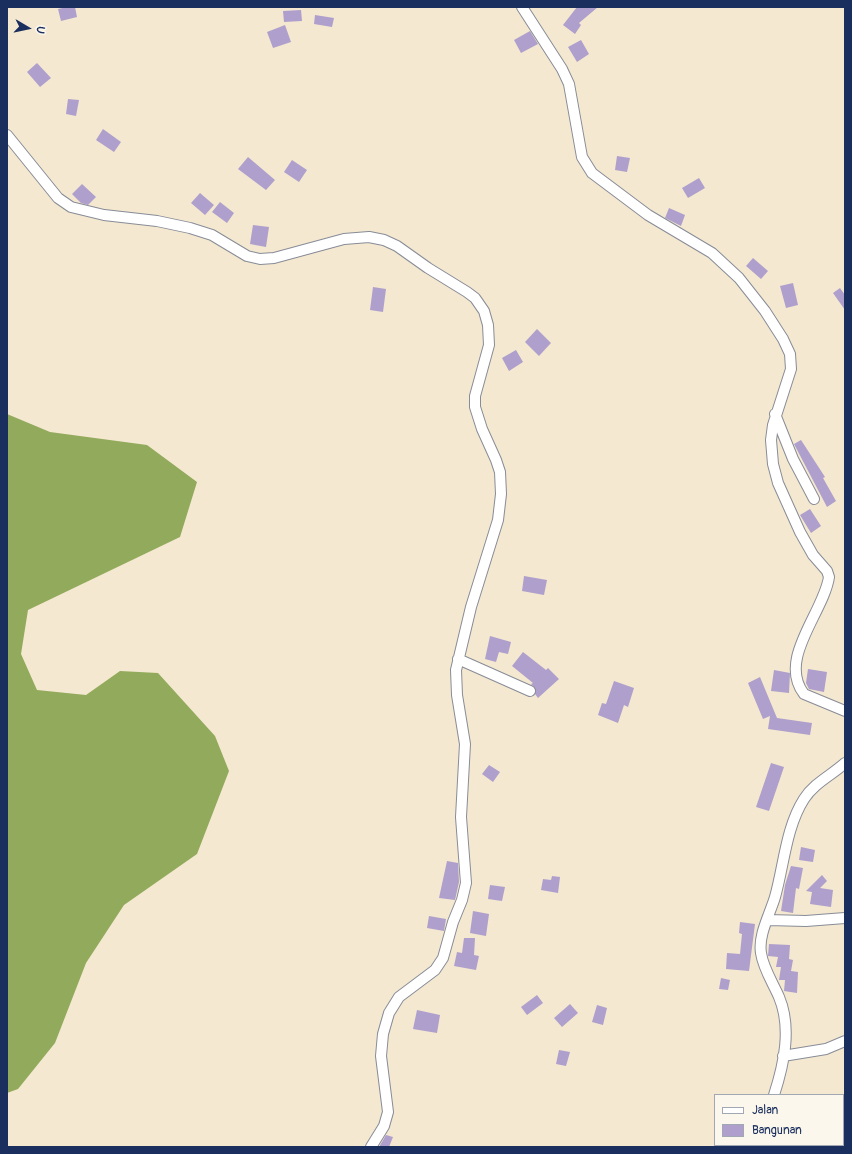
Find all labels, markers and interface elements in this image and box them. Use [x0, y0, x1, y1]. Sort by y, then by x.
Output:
north arrow [8, 8, 48, 48]
text: U [33, 25, 47, 35]
legend [714, 1094, 844, 1146]
text: Jalan [752, 1103, 778, 1118]
text: Bangunan [752, 1123, 802, 1138]

